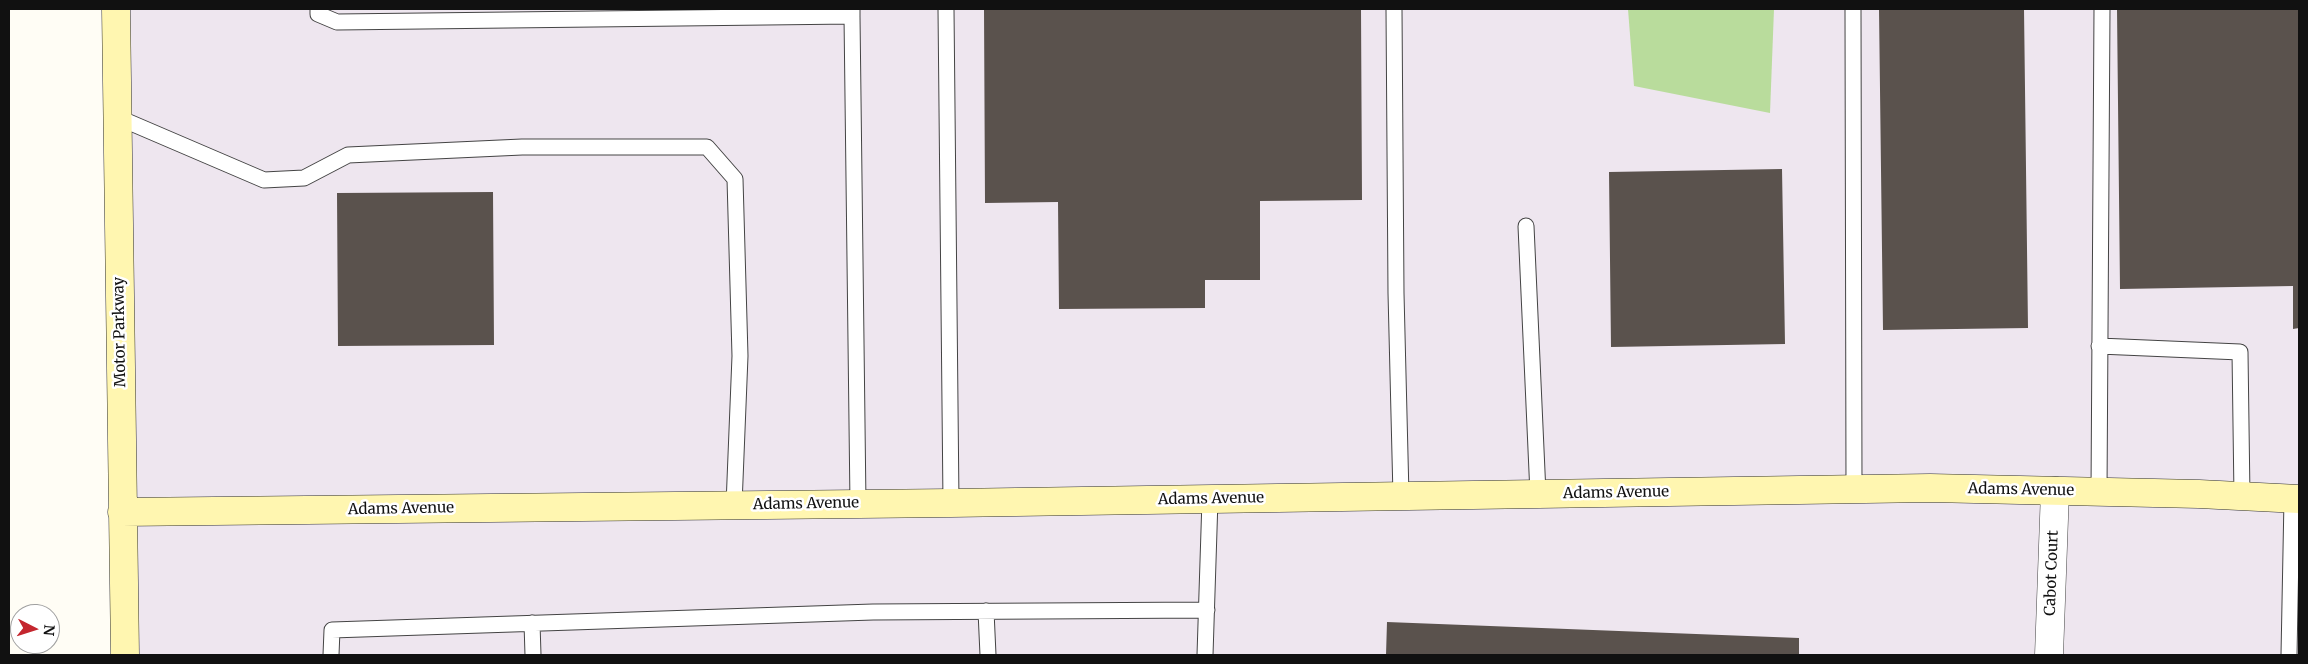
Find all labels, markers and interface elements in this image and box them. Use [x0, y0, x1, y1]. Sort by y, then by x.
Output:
street label: Motor Parkway [110, 277, 130, 387]
street label: Adams Avenue [1968, 480, 2074, 500]
street label: Adams Avenue [1563, 483, 1669, 503]
street label: Adams Avenue [1158, 489, 1264, 509]
street label: Adams Avenue [753, 494, 859, 514]
street label: Adams Avenue [348, 499, 454, 519]
street label: Cabot Court [2042, 530, 2062, 616]
north arrow [10, 604, 60, 654]
text: N [39, 624, 58, 637]

